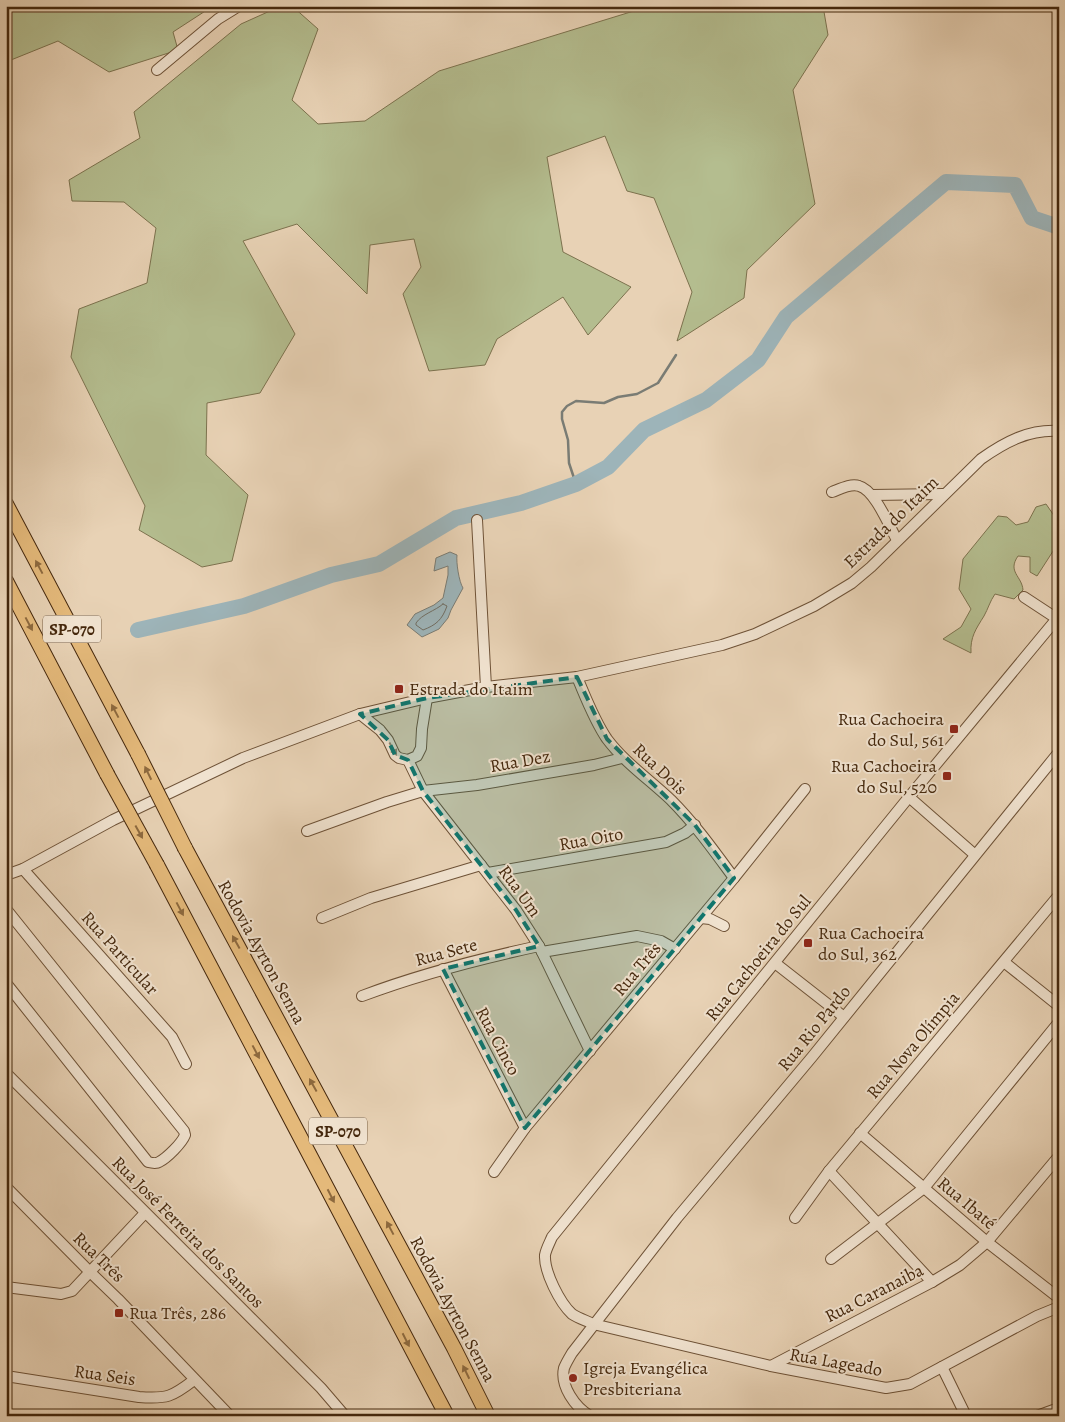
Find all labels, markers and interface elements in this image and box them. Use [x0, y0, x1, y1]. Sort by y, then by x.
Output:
street label: Estrada do Itaim [838, 470, 944, 574]
one-way arrow [35, 560, 44, 574]
road number: SP-070 [43, 616, 101, 642]
one-way arrow [25, 617, 33, 632]
place label: Estrada do Itaim [409, 677, 533, 701]
marker: Estrada do Itaim [393, 683, 405, 695]
one-way arrow [111, 703, 119, 718]
place label: Rua Cachoeira do Sul, 561 [838, 707, 945, 752]
marker: Rua Cachoeira do Sul, 561 [948, 723, 960, 735]
street label: Rua Dois [628, 738, 692, 800]
one-way arrow [388, 742, 397, 756]
street label: Rua Dez [488, 744, 552, 778]
place label: Rua Cachoeira do Sul, 520 [831, 754, 938, 799]
one-way arrow [143, 766, 151, 780]
marker: Rua Cachoeira do Sul, 520 [941, 770, 953, 782]
street label: Rua Oito [557, 822, 625, 856]
one-way arrow [135, 825, 143, 840]
street label: Rua Um [493, 860, 547, 922]
street label: Rodovia Ayrton Senna [212, 876, 312, 1029]
street label: Rua Cachoeira do Sul [700, 889, 817, 1026]
one-way arrow [176, 901, 184, 916]
street label: Rua Particular [76, 906, 164, 1000]
place label: Rua Cachoeira do Sul, 362 [818, 921, 925, 966]
street label: Rua Sete [412, 932, 480, 972]
one-way arrow [231, 936, 240, 949]
street label: Rua Três [607, 937, 667, 1001]
marker: Rua Cachoeira do Sul, 362 [802, 937, 814, 949]
street label: Rua Rio Pardo [772, 980, 856, 1076]
street label: Rua Nova Olímpia [861, 986, 965, 1104]
street label: Rua Cinco [470, 1003, 526, 1079]
one-way arrow [252, 1045, 260, 1060]
one-way arrow [309, 1079, 318, 1092]
road number: SP-070 [309, 1118, 367, 1144]
street label: Rua José Ferreira dos Santos [107, 1151, 269, 1313]
street label: Rua Ibaté [932, 1171, 1002, 1235]
one-way arrow [327, 1189, 335, 1203]
one-way arrow [386, 1221, 394, 1236]
street label: Rua Três [68, 1226, 130, 1288]
street label: Rodovia Ayrton Senna [404, 1232, 502, 1386]
street label: Rua Caranaiba [821, 1258, 928, 1328]
place label: Rua Três, 286 [129, 1301, 226, 1325]
marker: Rua Três, 286 [113, 1307, 125, 1319]
one-way arrow [402, 1333, 410, 1348]
street label: Rua Lageado [788, 1342, 884, 1382]
place label: Igreja Evangélica Presbiteriana [583, 1356, 708, 1401]
street label: Rua Seis [73, 1359, 137, 1391]
one-way arrow [462, 1365, 470, 1379]
marker: Igreja Evangélica Presbiteriana [567, 1372, 579, 1384]

